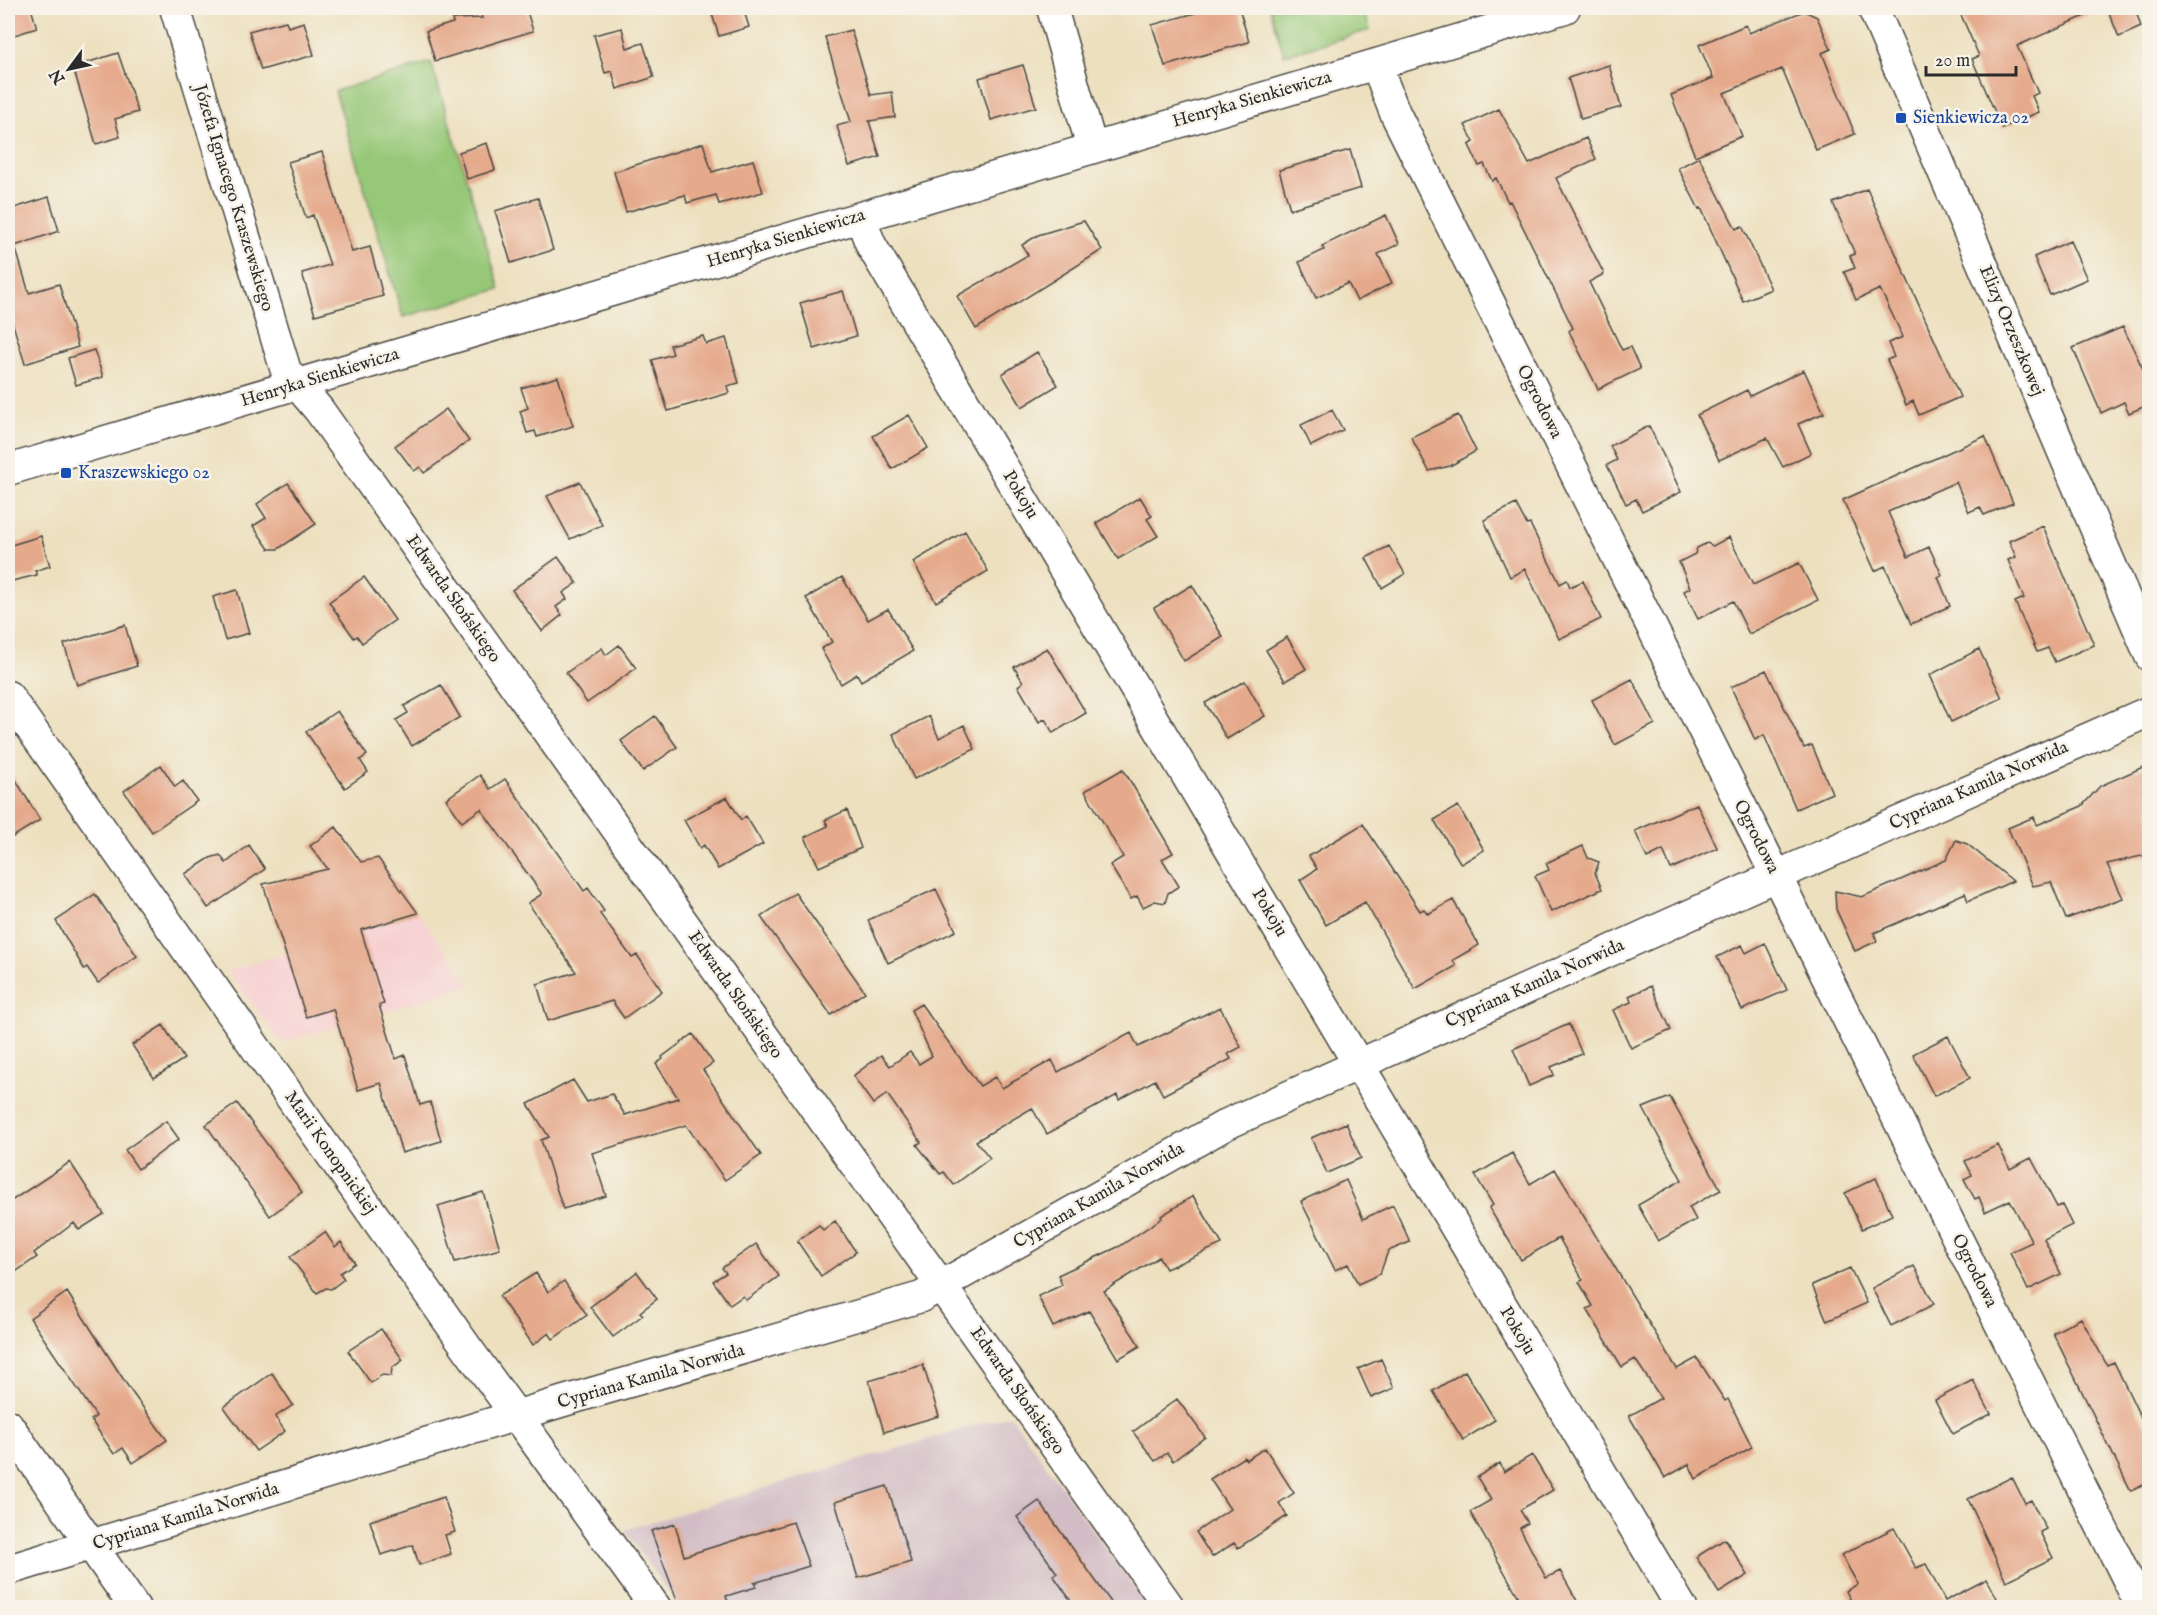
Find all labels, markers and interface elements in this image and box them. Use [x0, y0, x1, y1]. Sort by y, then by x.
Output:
north arrow [39, 39, 99, 99]
scale bar [1926, 39, 2016, 77]
text: 20 m [1935, 50, 1970, 73]
text: N [46, 65, 71, 88]
street label: Henryka Sienkiewicza [1170, 66, 1334, 134]
street label: Józefa Ignacego Kraszewskiego [187, 80, 279, 315]
place label: Sienkiewicza 02 [1913, 107, 2029, 130]
marker: Sienkiewicza 02 [1894, 111, 1908, 125]
street label: Henryka Sienkiewicza [704, 204, 868, 274]
street label: Elizy Orzeszkowej [1973, 262, 2049, 400]
street label: Henryka Sienkiewicza [238, 343, 402, 413]
street label: Ogrodowa [1511, 361, 1567, 443]
place label: Kraszewskiego 02 [78, 462, 210, 485]
marker: Kraszewskiego 02 [59, 466, 73, 480]
street label: Pokoju [997, 467, 1043, 523]
street label: Edwarda Słońskiego [400, 531, 506, 668]
street label: Cypriana Kamila Norwida [1886, 736, 2072, 836]
street label: Ogrodowa [1728, 796, 1784, 878]
street label: Pokoju [1246, 885, 1292, 941]
street label: Edwarda Słońskiego [682, 927, 788, 1064]
street label: Cypriana Kamila Norwida [1442, 934, 1628, 1034]
street label: Marii Konopnickiej [279, 1087, 381, 1219]
street label: Cypriana Kamila Norwida [1010, 1138, 1189, 1254]
street label: Ogrodowa [1946, 1230, 2002, 1312]
street label: Pokoju [1494, 1303, 1540, 1359]
street label: Edwarda Słońskiego [964, 1323, 1070, 1460]
street label: Cypriana Kamila Norwida [555, 1339, 747, 1415]
street label: Cypriana Kamila Norwida [90, 1478, 282, 1556]

